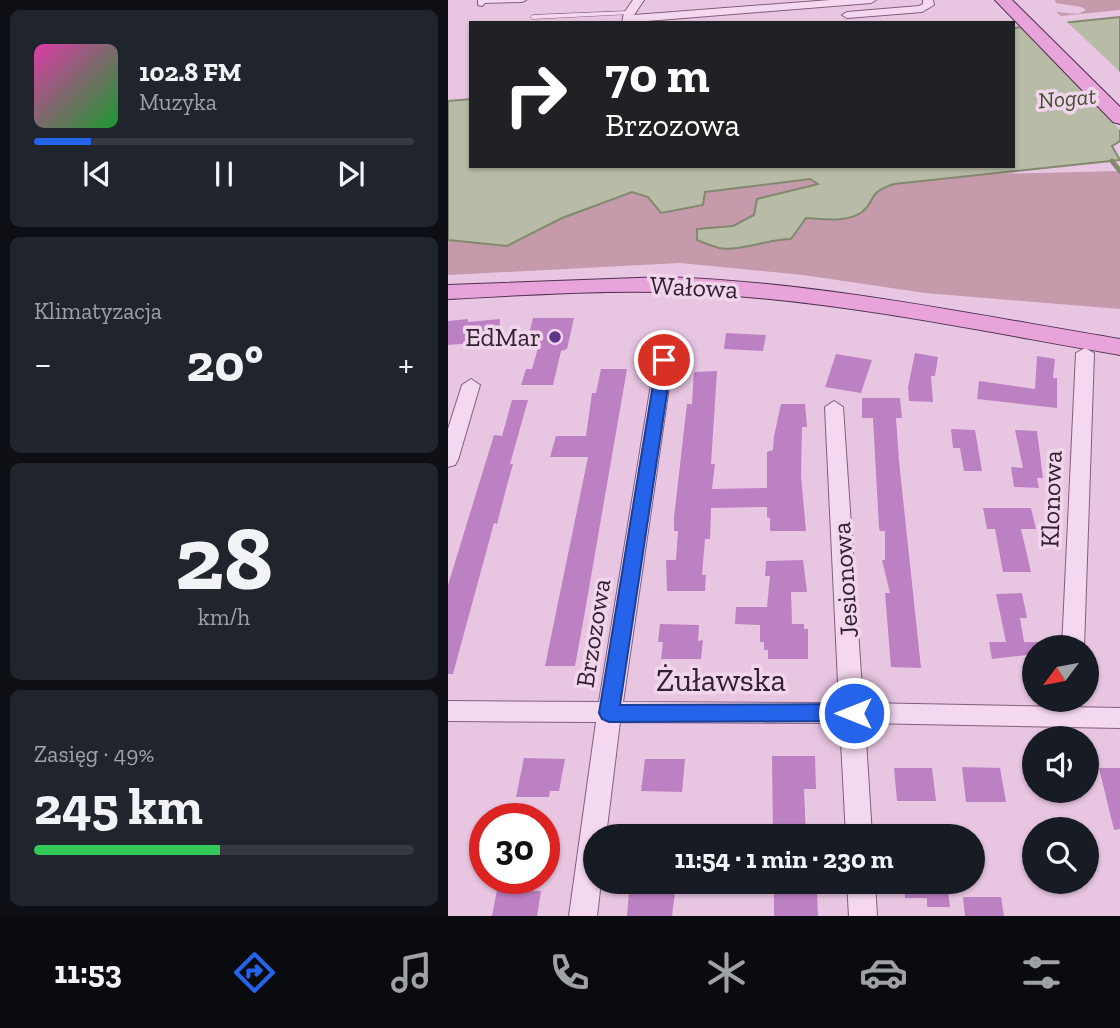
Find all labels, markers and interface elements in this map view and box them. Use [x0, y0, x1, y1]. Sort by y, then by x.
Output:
text: 70 m [605, 46, 710, 105]
icon: right [490, 49, 581, 140]
text: 102.8 FM [139, 56, 241, 88]
water label: Nogat [1037, 82, 1097, 114]
text: Muzyka [139, 88, 217, 116]
text: Brzozowa [605, 106, 740, 144]
icon: previous [78, 155, 116, 193]
icon: pause [205, 155, 243, 193]
icon: next [332, 155, 370, 193]
street label: Wałowa [649, 269, 739, 305]
text: Klimatyzacja [34, 297, 162, 325]
place label: EdMar [465, 321, 541, 353]
marker: EdMar [547, 329, 563, 345]
pin [634, 330, 694, 390]
text: 20° [187, 332, 263, 394]
text: − [34, 341, 52, 387]
text: + [398, 341, 414, 387]
icon: arrive [645, 341, 683, 379]
street label: Klonowa [1033, 449, 1069, 548]
text: 28 [175, 503, 273, 612]
street label: Jesionowa [825, 521, 865, 639]
street label: Brzozowa [569, 576, 617, 690]
text: km/h [198, 603, 250, 631]
north arrow [1022, 635, 1099, 712]
map controls [1022, 635, 1099, 894]
street label: Żuławska [656, 661, 786, 699]
position arrow [817, 676, 891, 750]
button: sound [1022, 726, 1099, 803]
text: Zasięg · 49% [34, 740, 154, 768]
text: 245 km [34, 775, 203, 837]
speed limit sign: 30 [469, 803, 560, 894]
button: search [1022, 817, 1099, 894]
text: 11:54 · 1 min · 230 m [674, 843, 894, 875]
icon: directions [230, 948, 279, 997]
icon: music [387, 948, 436, 997]
icon: phone [545, 948, 594, 997]
icon: climate [702, 948, 751, 997]
icon: car [859, 948, 908, 997]
icon: filters [1017, 948, 1066, 997]
text: 11:53 [54, 953, 122, 991]

